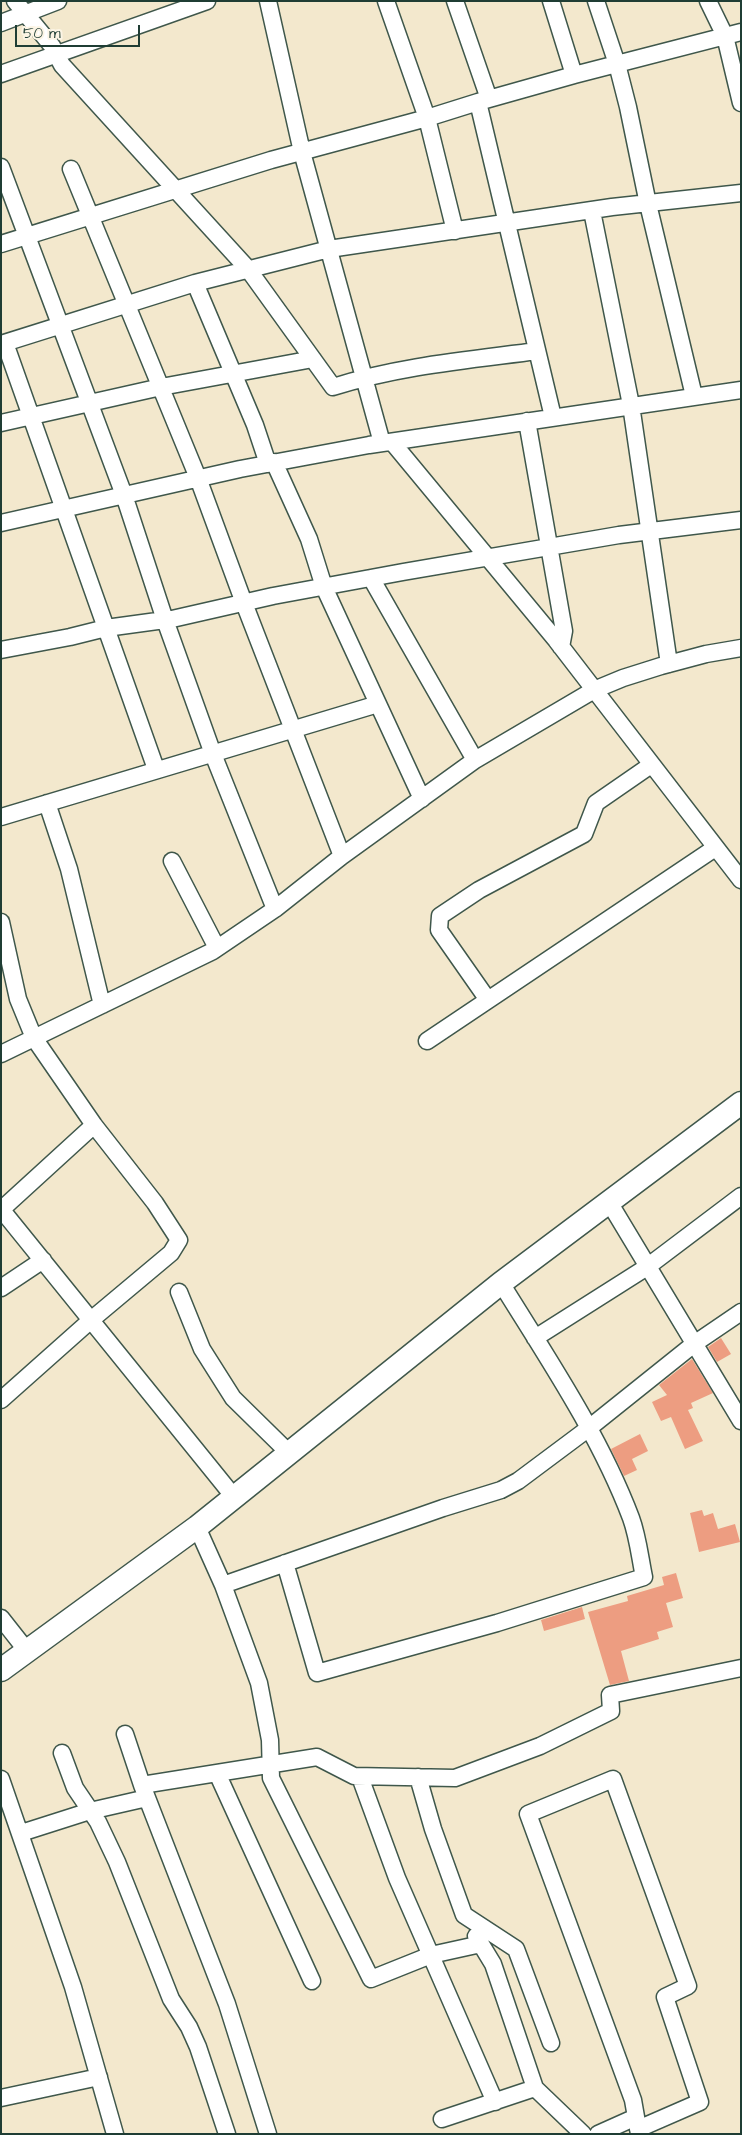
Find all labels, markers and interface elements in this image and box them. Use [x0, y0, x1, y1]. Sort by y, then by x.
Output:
scale bar [18, 15, 142, 47]
text: 50 m [23, 23, 61, 44]

